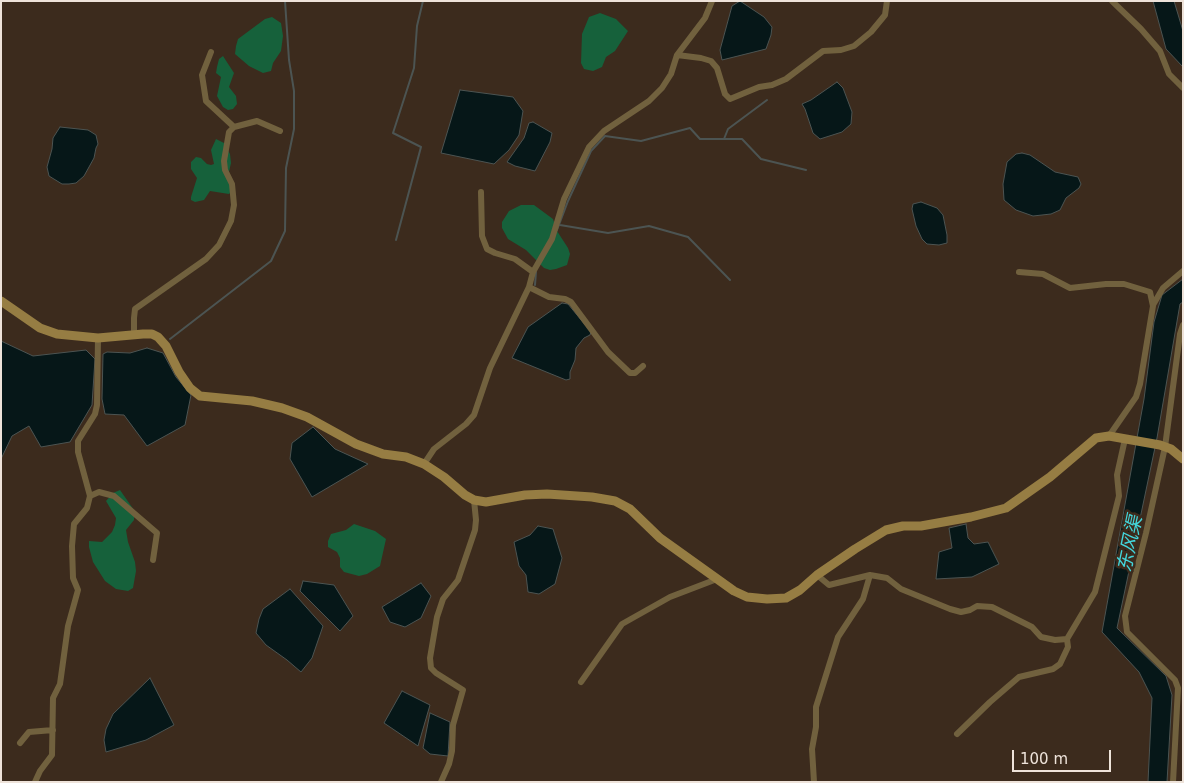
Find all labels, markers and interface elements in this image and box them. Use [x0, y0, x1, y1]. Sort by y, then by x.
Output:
water label: 东风渠 [1114, 514, 1148, 574]
scale bar [1014, 740, 1113, 772]
text: 100 m [1020, 750, 1068, 768]

